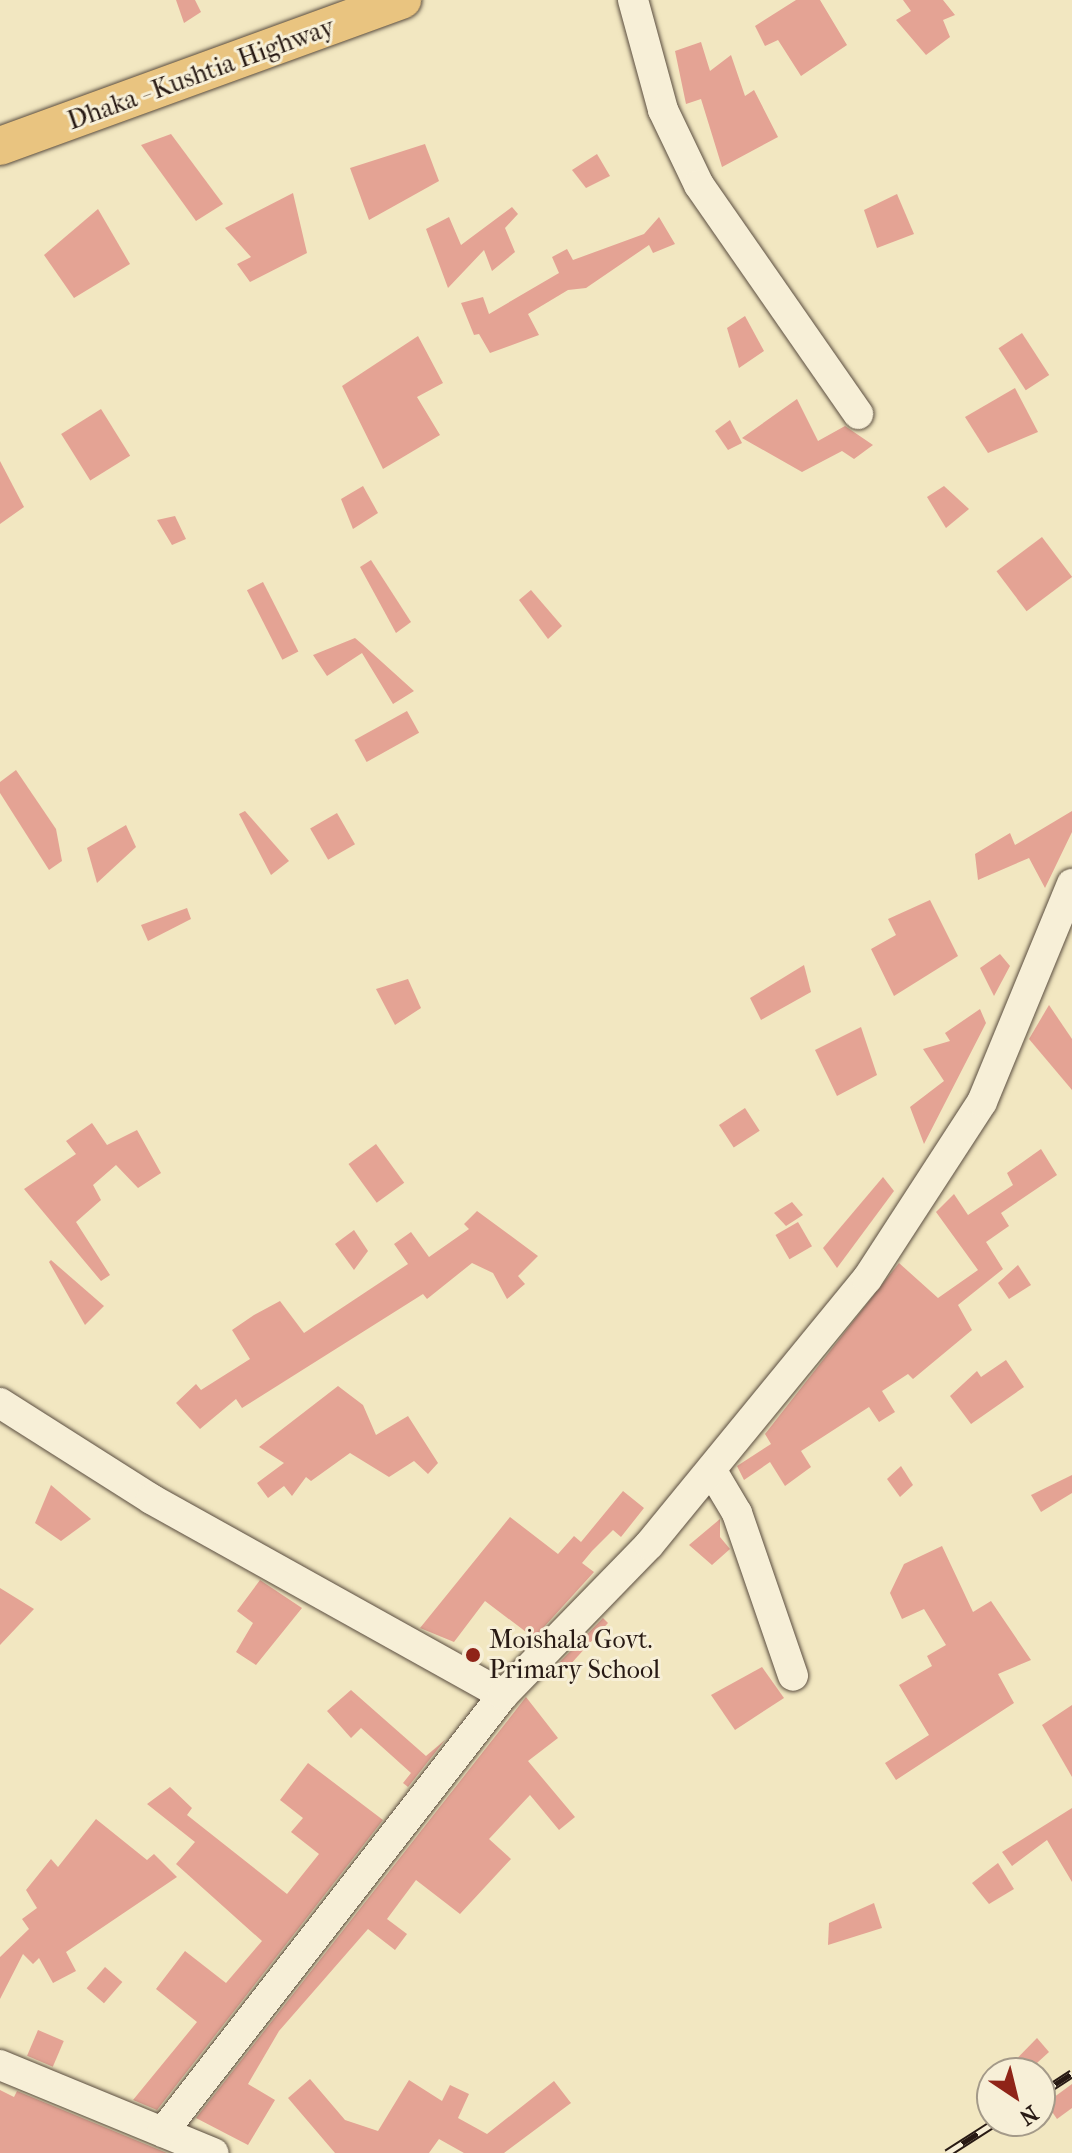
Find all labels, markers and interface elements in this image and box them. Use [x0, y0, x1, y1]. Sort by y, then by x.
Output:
street label: Dhaka - Kushtia Highway [63, 11, 339, 137]
place label: Moishala Govt. Primary School [489, 1624, 660, 1686]
marker: Moishala Govt. Primary School [464, 1646, 482, 1664]
north arrow [976, 2057, 1056, 2137]
text: N [1014, 2100, 1043, 2130]

